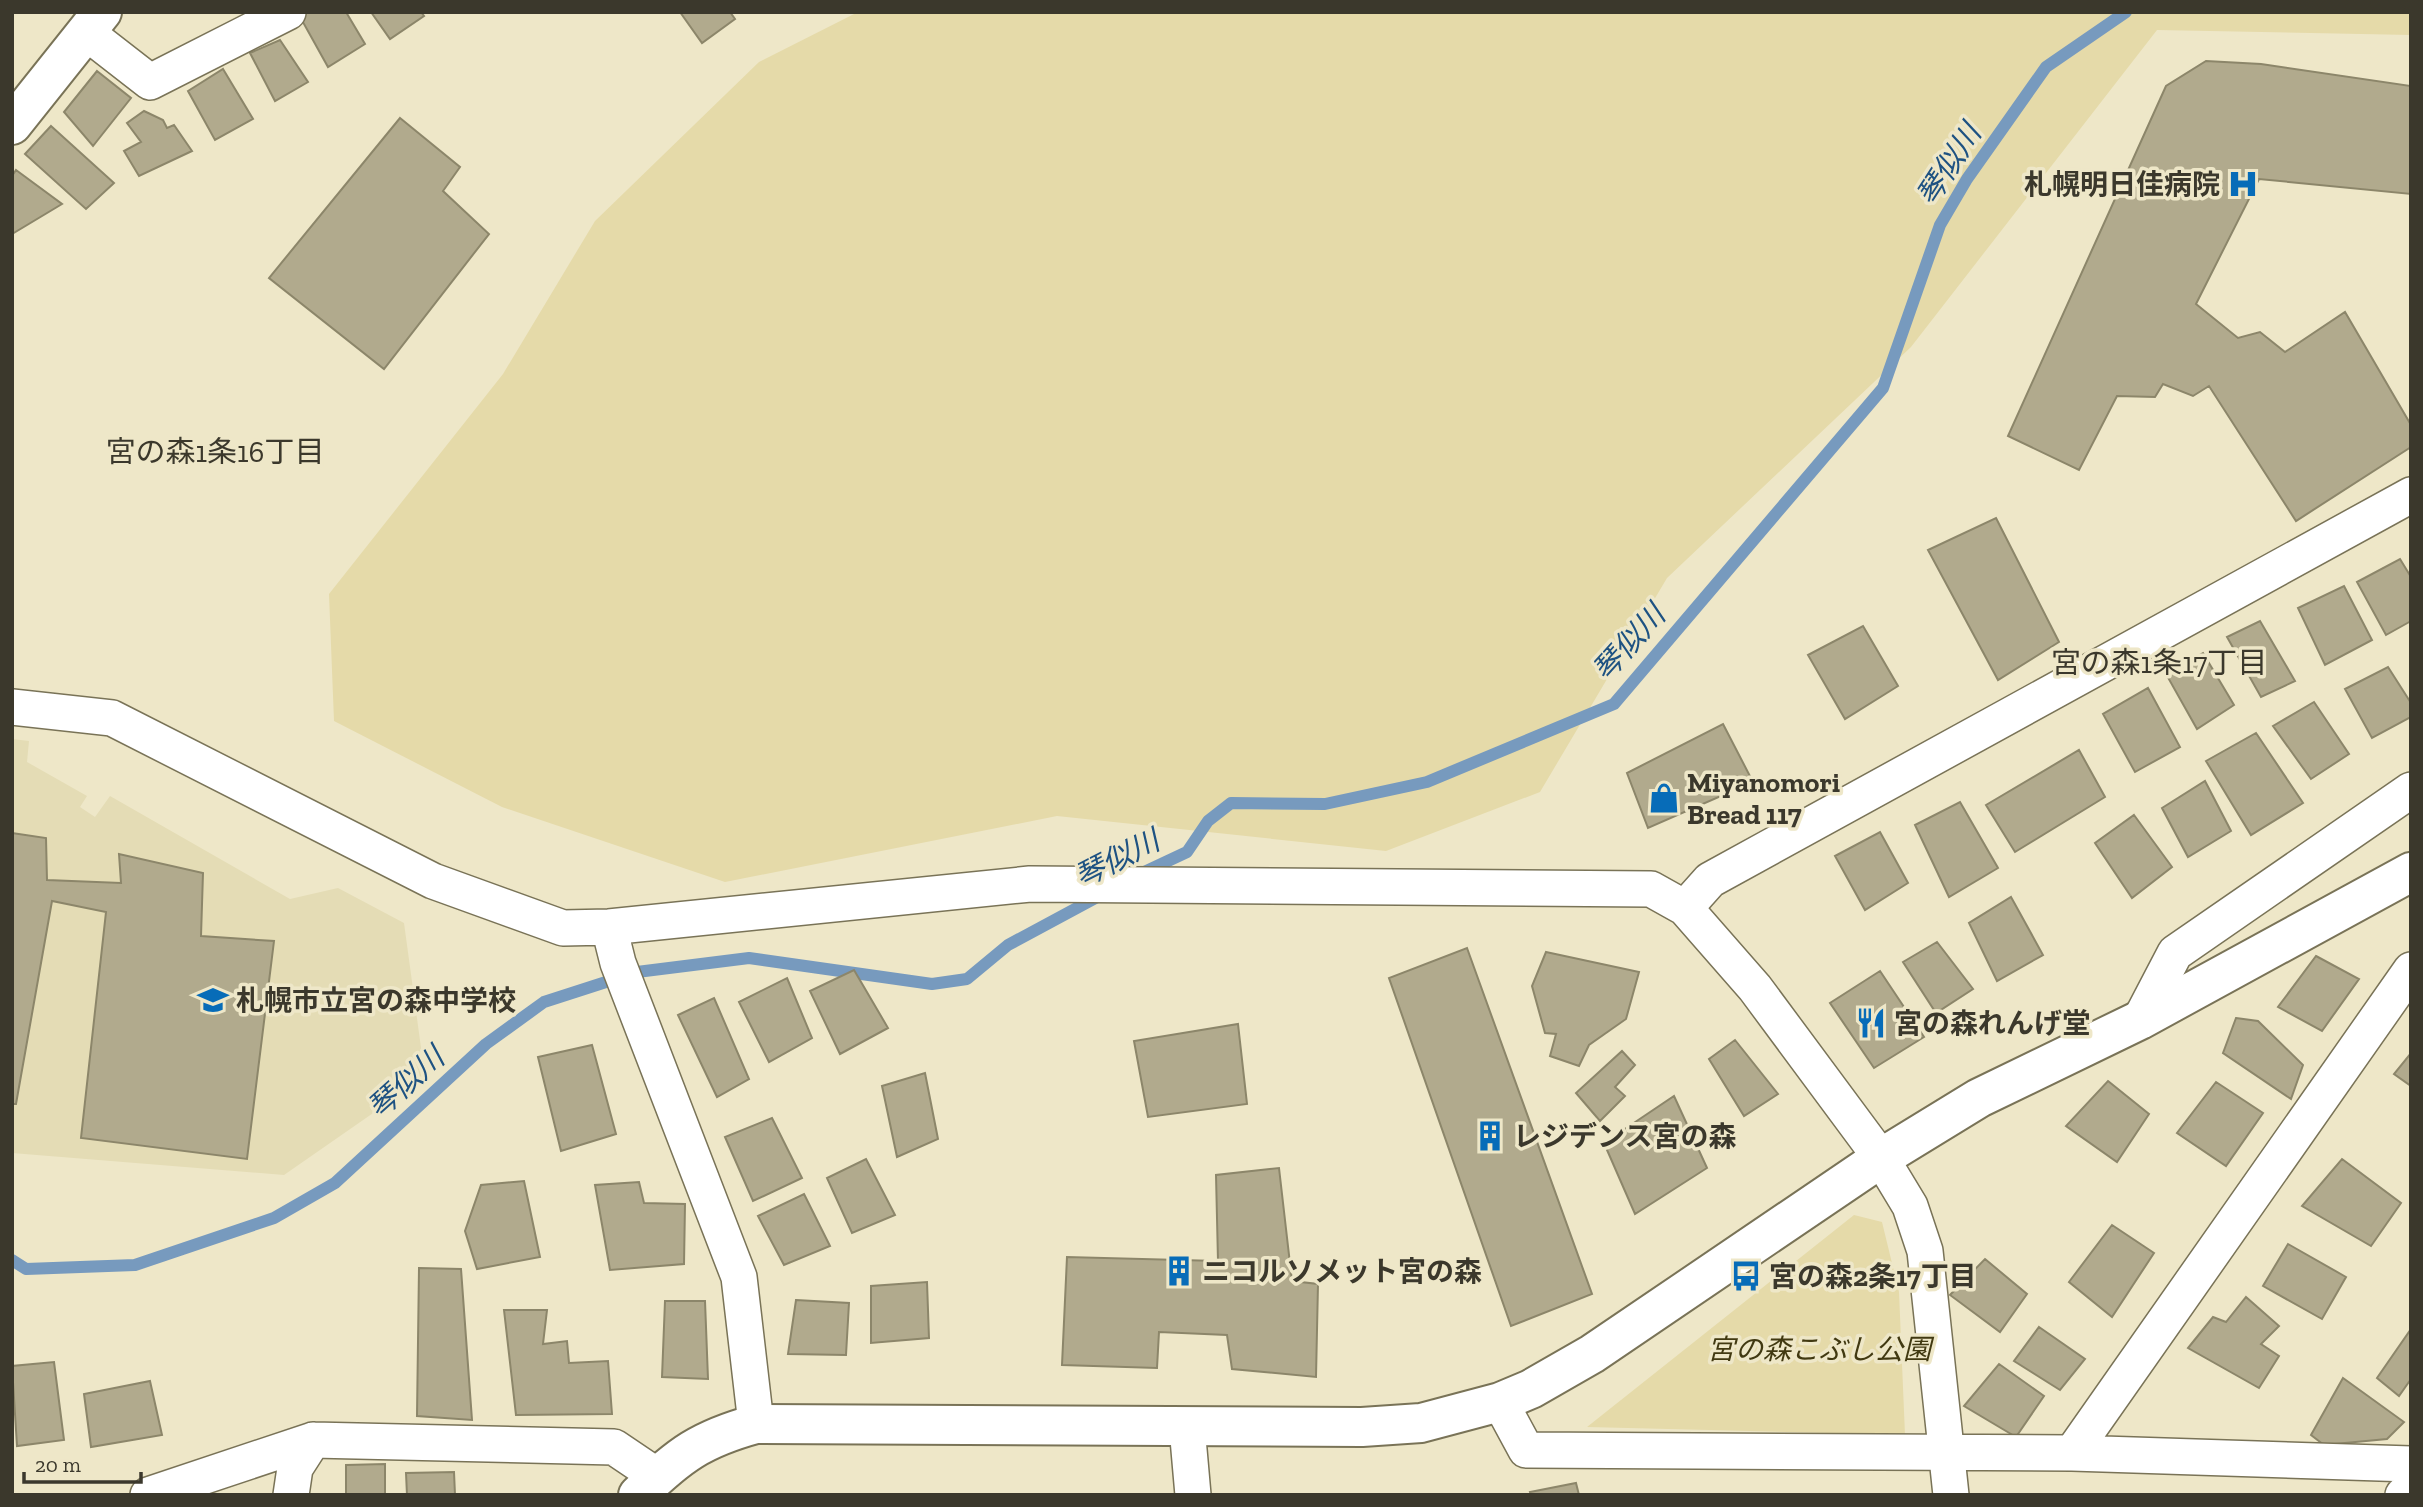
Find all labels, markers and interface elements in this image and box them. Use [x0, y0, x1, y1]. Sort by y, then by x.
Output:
water label: 琴似川 [1909, 115, 1990, 213]
hospital icon: 札幌明日佳病院 [2226, 167, 2260, 201]
place label: 札幌明日佳病院 [2024, 168, 2220, 201]
district label: 宮の森1条16丁目 [105, 434, 325, 470]
water label: 琴似川 [1586, 595, 1674, 688]
district label: 宮の森1条17丁目 [2051, 645, 2267, 681]
place label: Miyanomori Bread 117 [1687, 766, 1840, 831]
shop icon: Miyanomori Bread 117 [1647, 781, 1681, 815]
water label: 琴似川 [1069, 821, 1168, 895]
school or university icon: 札幌市立宮の森中学校 [196, 983, 230, 1017]
place label: 札幌市立宮の森中学校 [236, 984, 516, 1017]
restaurant icon: 宮の森れんげ堂 [1854, 1006, 1888, 1040]
place label: 宮の森れんげ堂 [1894, 1007, 2090, 1040]
water label: 琴似川 [361, 1038, 454, 1126]
building icon: レジデンス宮の森 [1473, 1119, 1507, 1153]
place label: レジデンス宮の森 [1513, 1120, 1736, 1153]
building icon: ニコルソメット宮の森 [1162, 1254, 1196, 1288]
place label: ニコルソメット宮の森 [1202, 1255, 1482, 1288]
bus stop icon: 宮の森2条17丁目 [1729, 1259, 1763, 1293]
place label: 宮の森2条17丁目 [1769, 1260, 1977, 1293]
park label: 宮の森こぶし公園 [1707, 1333, 1935, 1366]
scale bar [24, 1440, 142, 1484]
text: 20 m [35, 1452, 81, 1477]

